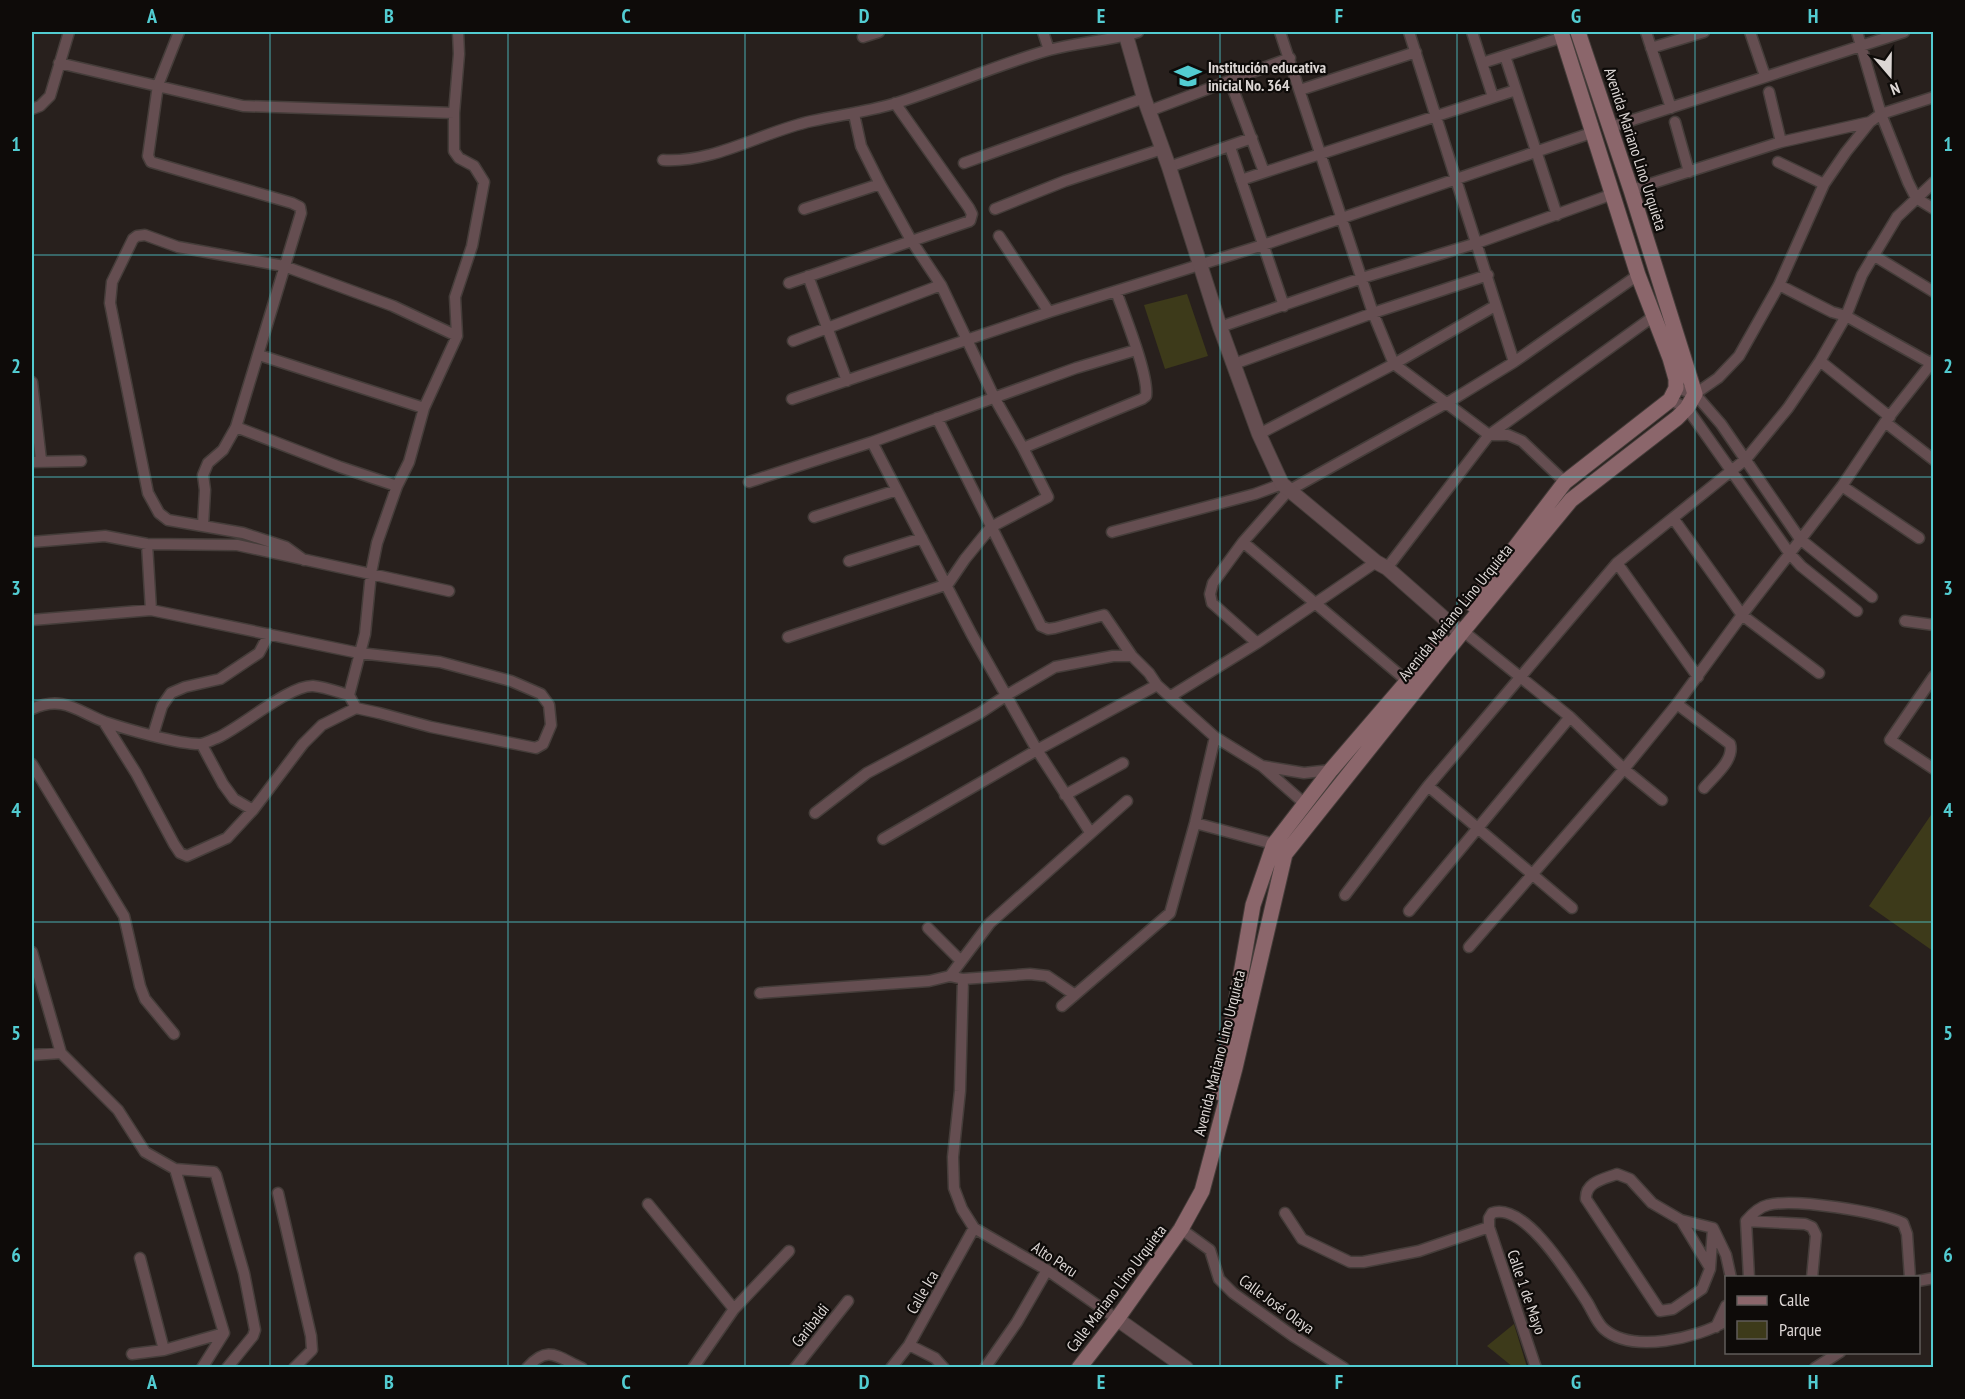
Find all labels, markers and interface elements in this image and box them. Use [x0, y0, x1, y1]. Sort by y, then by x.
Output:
text: A [146, 3, 158, 29]
text: B [384, 3, 394, 29]
text: C [621, 3, 631, 29]
text: D [859, 3, 870, 29]
text: E [1097, 3, 1105, 29]
text: F [1335, 3, 1343, 29]
text: G [1571, 3, 1581, 29]
text: H [1808, 3, 1818, 29]
north arrow [1860, 45, 1920, 105]
place label: Institución educativa inicial No. 364 [1208, 57, 1326, 95]
school or university icon: Institución educativa inicial No. 364 [1173, 61, 1203, 91]
street label: Avenida Mariano Lino Urquieta [1600, 65, 1672, 233]
text: N [1888, 78, 1903, 100]
text: 1 [11, 131, 21, 157]
text: 1 [1943, 131, 1953, 157]
text: 2 [11, 353, 21, 379]
text: 2 [1943, 353, 1953, 379]
street label: Avenida Mariano Lino Urquieta [1394, 540, 1516, 684]
text: 3 [11, 575, 21, 601]
text: 3 [1943, 575, 1953, 601]
text: 4 [11, 797, 21, 823]
text: 4 [1943, 797, 1953, 823]
street label: Avenida Mariano Lino Urquieta [1189, 968, 1249, 1138]
text: 5 [11, 1020, 21, 1046]
text: 5 [1943, 1020, 1953, 1046]
street label: Calle Mariano Lino Urquieta [1062, 1220, 1170, 1356]
street label: Alto Peru [1028, 1237, 1082, 1281]
text: 6 [11, 1242, 21, 1268]
text: 6 [1943, 1242, 1953, 1268]
street label: Calle 1 de Mayo [1503, 1247, 1551, 1337]
street label: Calle Ica [902, 1267, 942, 1317]
street label: Calle José Olaya [1235, 1270, 1319, 1338]
legend [1725, 1276, 1920, 1354]
text: Calle [1779, 1288, 1810, 1311]
street label: Garibaldi [787, 1299, 833, 1351]
text: Parque [1779, 1318, 1822, 1341]
text: A [146, 1369, 158, 1395]
text: B [384, 1369, 394, 1395]
text: C [621, 1369, 631, 1395]
text: D [859, 1369, 870, 1395]
text: E [1097, 1369, 1105, 1395]
text: F [1335, 1369, 1343, 1395]
text: G [1571, 1369, 1581, 1395]
text: H [1808, 1369, 1818, 1395]

